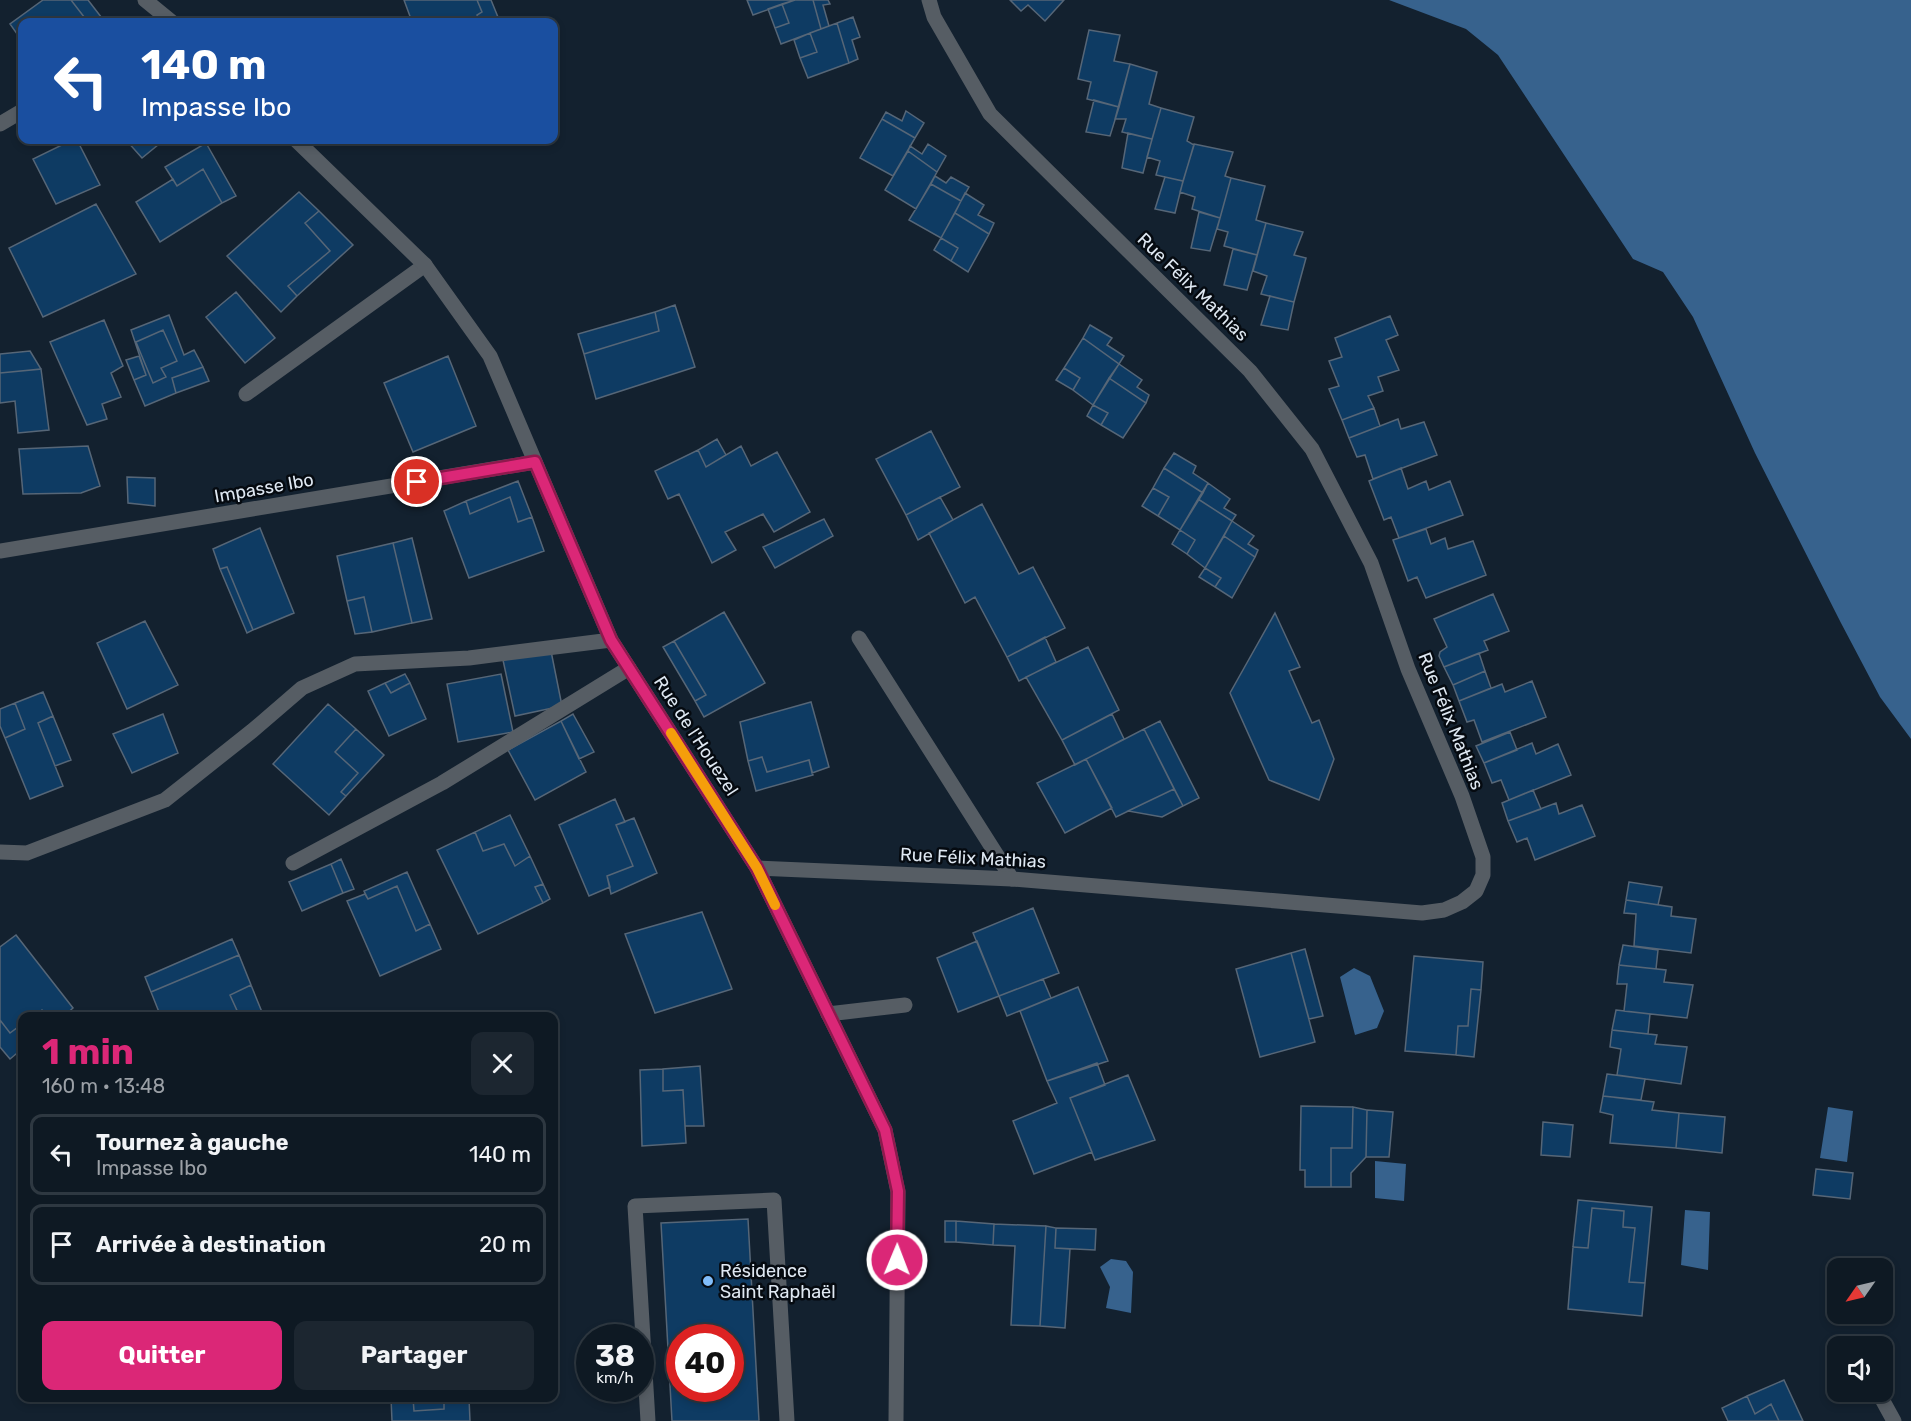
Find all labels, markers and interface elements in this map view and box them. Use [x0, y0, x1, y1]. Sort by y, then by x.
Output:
text: 140 m [141, 40, 267, 90]
icon: left [42, 42, 120, 120]
text: Impasse Ibo [141, 91, 292, 123]
street label: Rue Félix Mathias [1133, 228, 1253, 346]
pin [391, 456, 442, 507]
icon: arrive [400, 465, 433, 498]
street label: Impasse Ibo [213, 468, 315, 508]
street label: Rue Félix Mathias [1413, 649, 1489, 793]
street label: Rue de l'Houezel [649, 672, 743, 800]
street label: Rue Félix Mathias [900, 843, 1046, 873]
text: 1 min [42, 1030, 134, 1073]
button: close [471, 1032, 534, 1095]
text: 160 m · 13:48 [42, 1074, 165, 1098]
text: Tournez à gauche [96, 1129, 289, 1156]
icon: left [45, 1138, 78, 1171]
text: 140 m [469, 1141, 531, 1168]
text: Impasse Ibo [96, 1156, 208, 1180]
icon: arrive [45, 1228, 78, 1261]
position arrow [865, 1228, 929, 1292]
text: Arrivée à destination [96, 1231, 326, 1258]
text: 20 m [479, 1231, 531, 1258]
north arrow [1827, 1258, 1893, 1324]
map controls [1827, 1258, 1893, 1402]
place label: Résidence Saint Raphaël [720, 1260, 836, 1303]
marker: Résidence Saint Raphaël [701, 1274, 715, 1288]
button: Quitter [42, 1321, 282, 1390]
button: Partager [294, 1321, 534, 1390]
speed limit sign: 40 [666, 1324, 744, 1402]
button: sound [1827, 1336, 1893, 1402]
text: 38 [595, 1338, 635, 1374]
text: km/h [596, 1369, 634, 1387]

